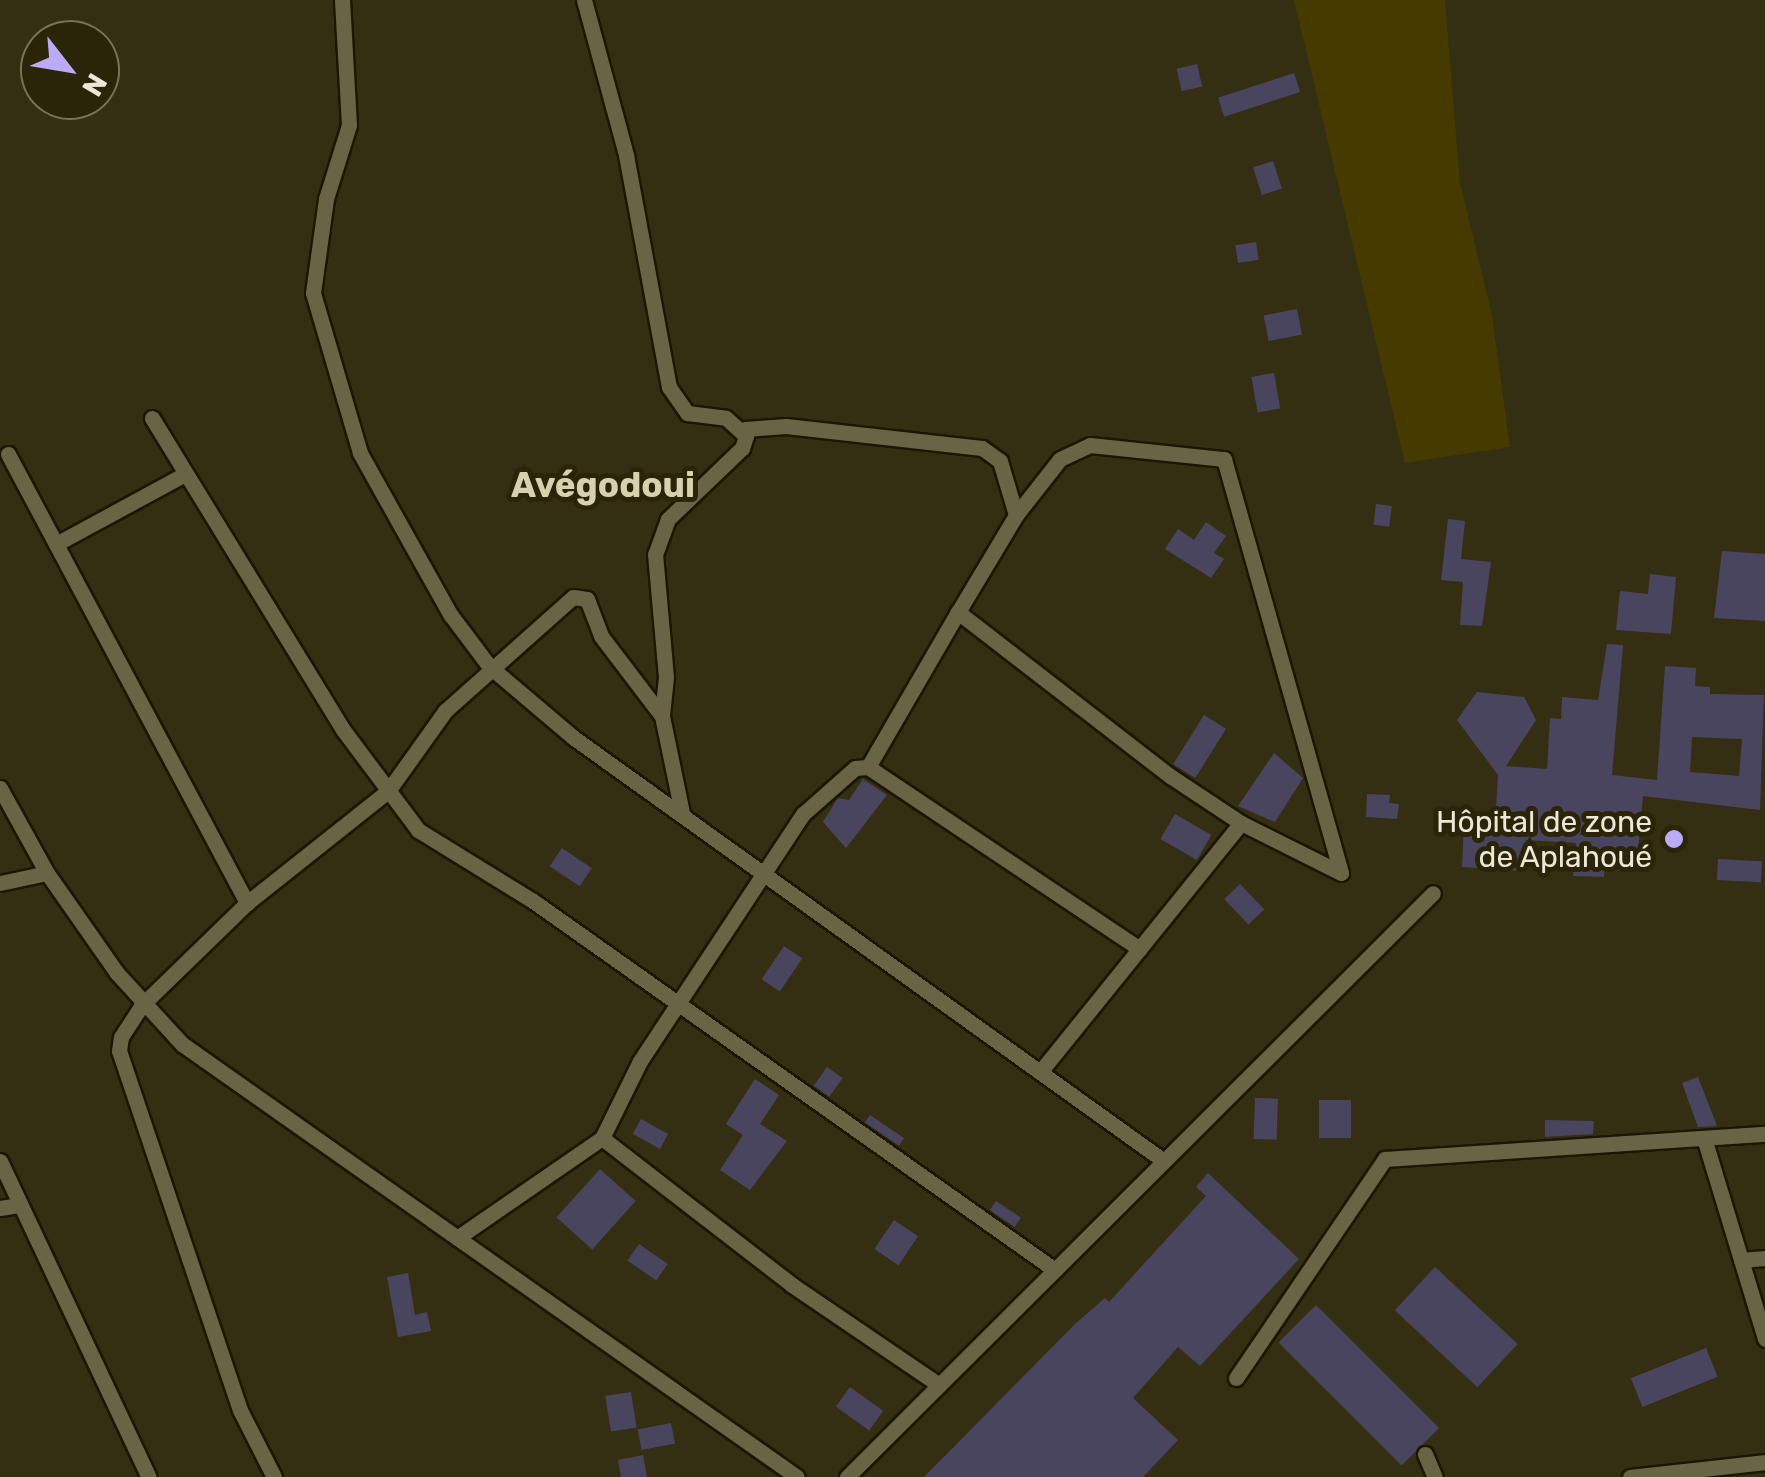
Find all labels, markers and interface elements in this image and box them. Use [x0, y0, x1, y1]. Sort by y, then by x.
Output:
north arrow [20, 20, 120, 120]
text: N [75, 68, 114, 102]
district label: Avégodoui [511, 464, 695, 506]
place label: Hôpital de zone de Aplahoué [1436, 804, 1652, 874]
marker: Hôpital de zone de Aplahoué [1661, 826, 1687, 852]

